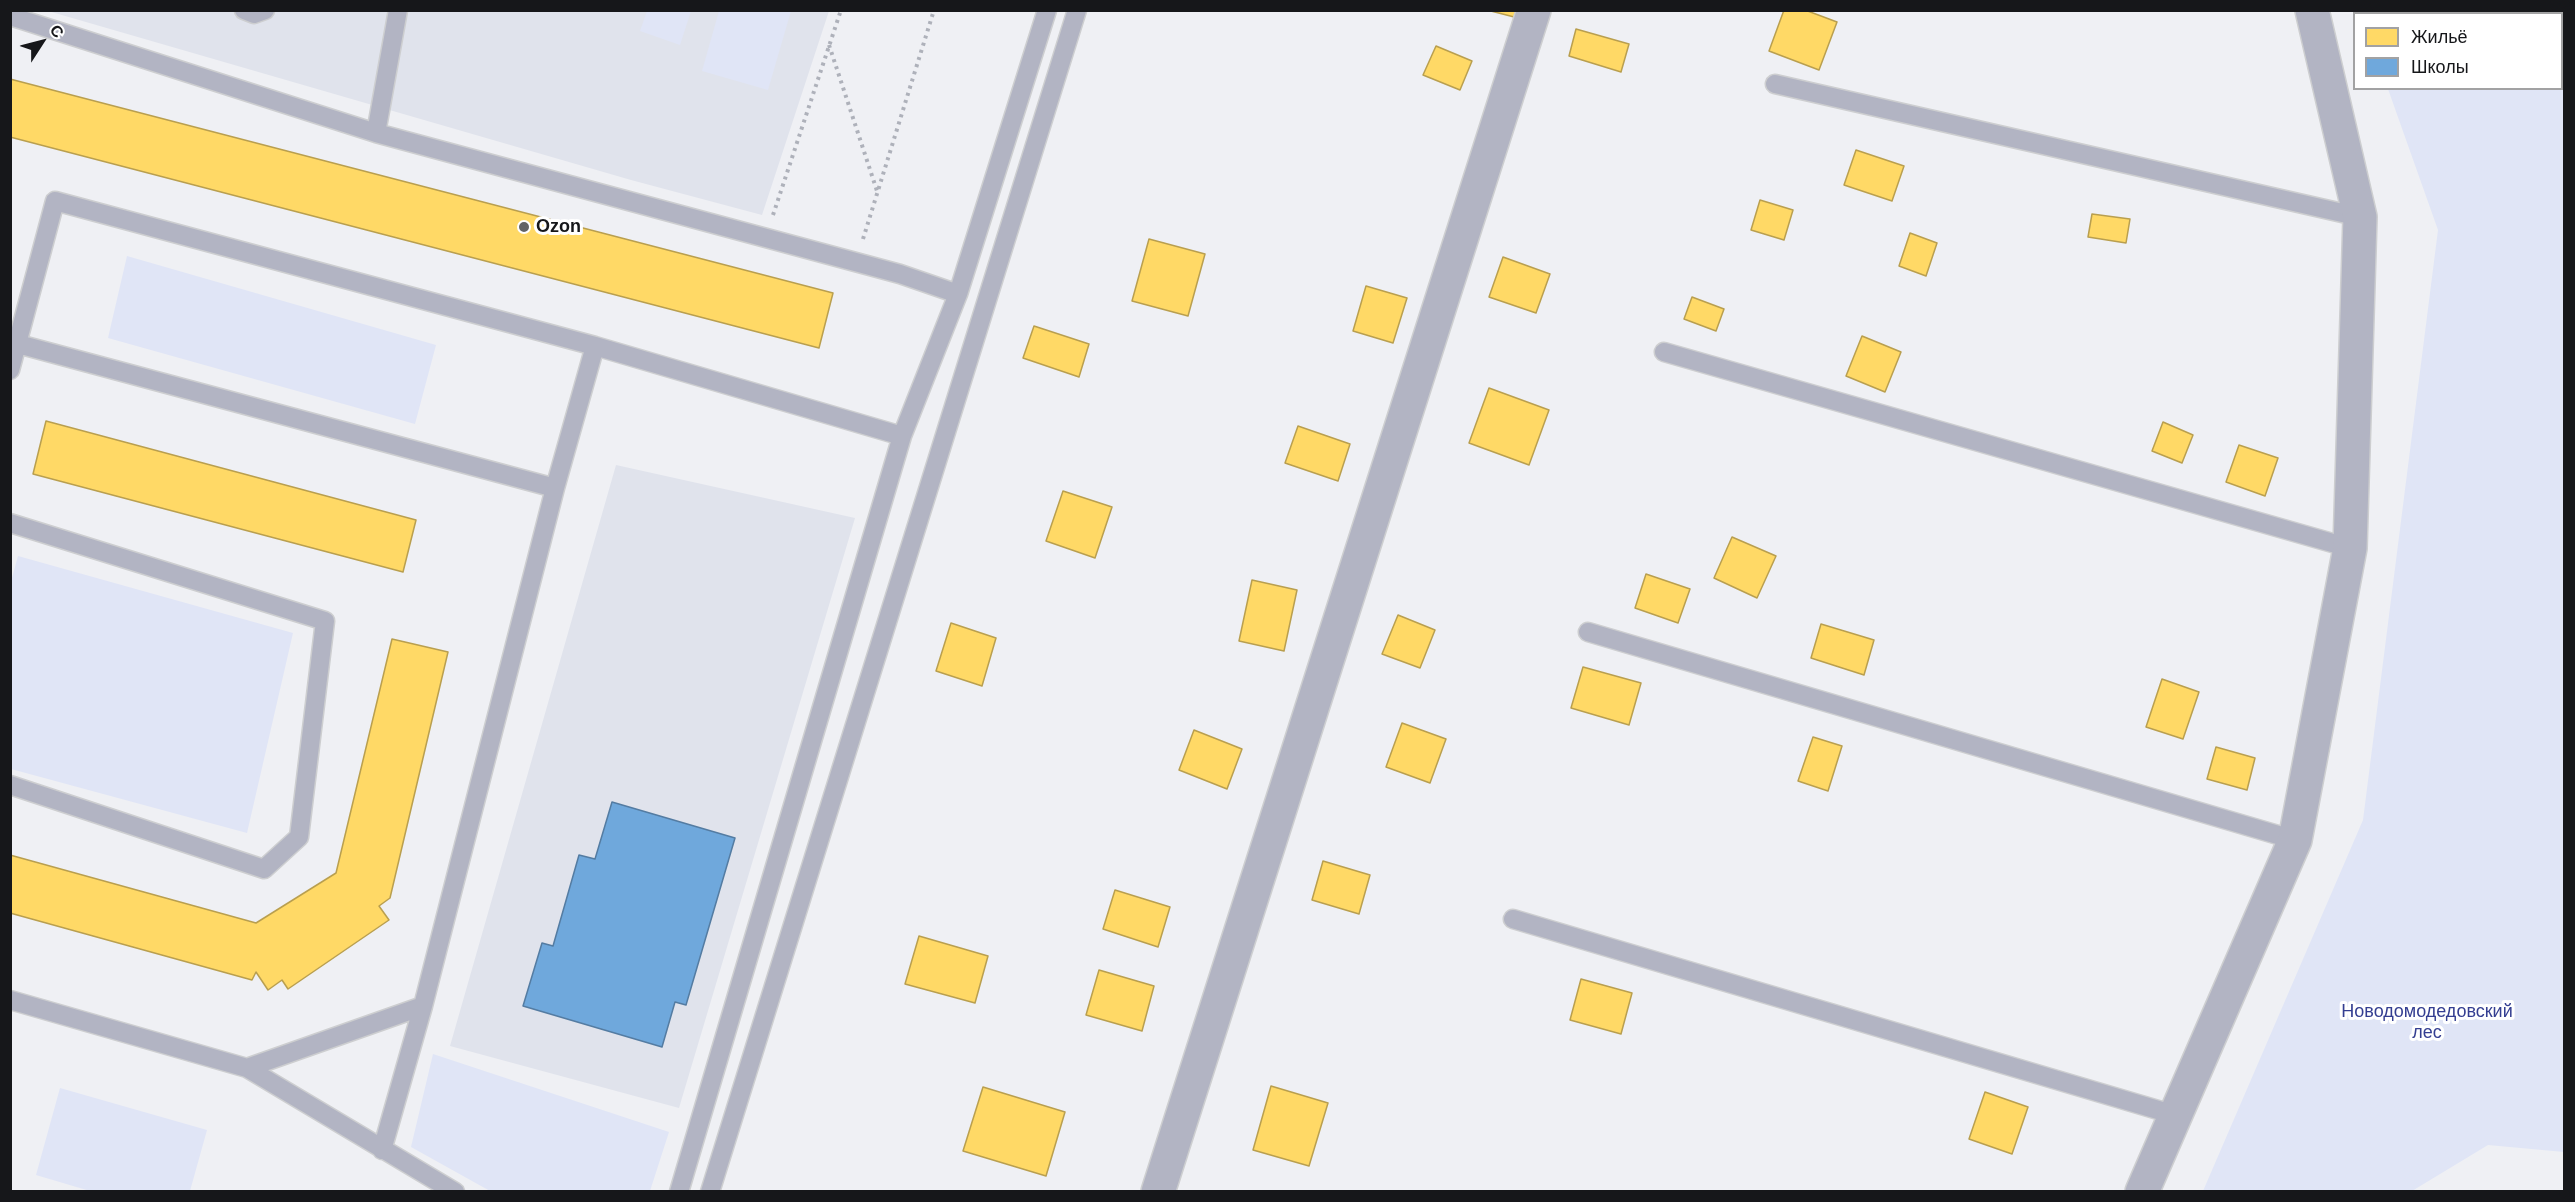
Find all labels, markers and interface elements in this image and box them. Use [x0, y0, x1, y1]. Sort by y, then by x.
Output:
north arrow [12, 12, 72, 72]
legend [2353, 12, 2563, 90]
text: С [47, 21, 67, 41]
text: Жильё [2411, 27, 2468, 47]
text: Школы [2411, 57, 2469, 77]
place label: Ozon [536, 216, 581, 238]
marker: Ozon [517, 220, 531, 234]
park label: Новодомодедовский лес [2341, 1001, 2513, 1044]

